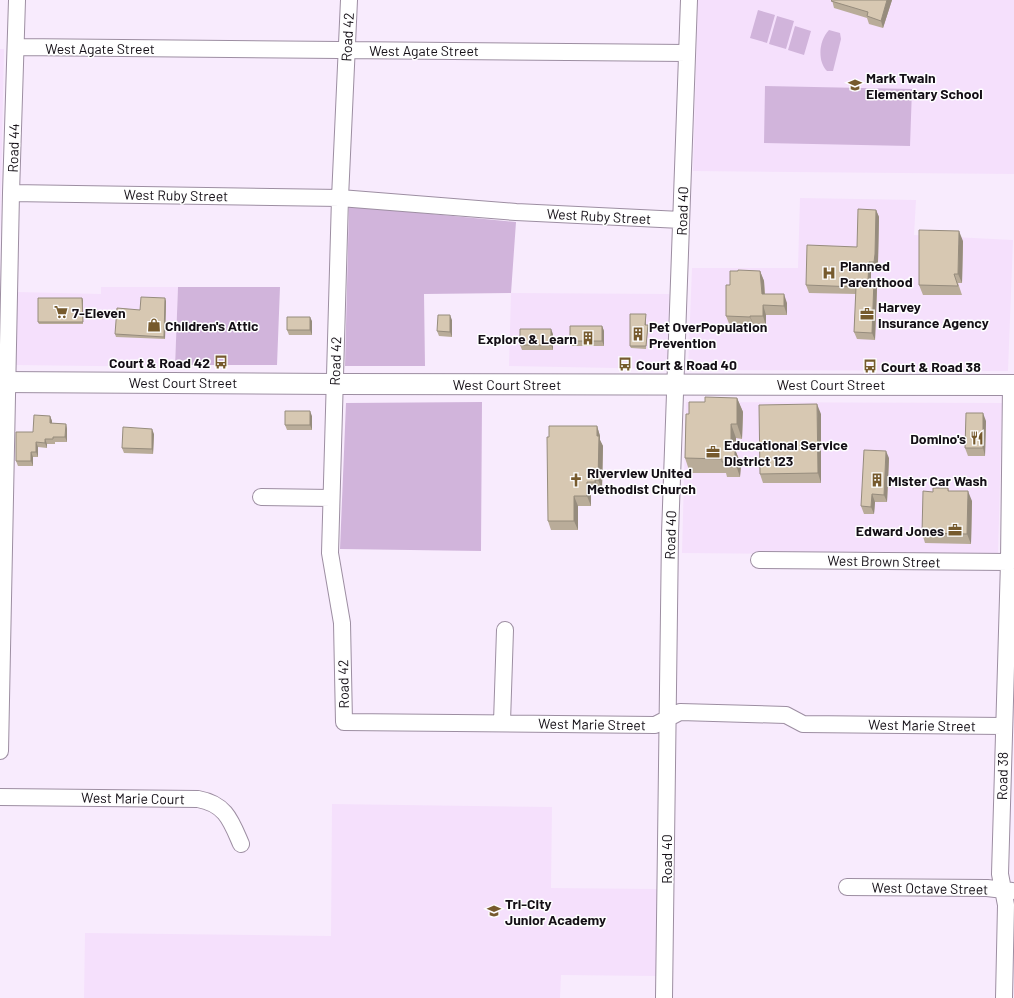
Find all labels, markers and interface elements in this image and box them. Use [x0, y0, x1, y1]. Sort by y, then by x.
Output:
street label: Road 42 [337, 12, 357, 62]
street label: West Agate Street [45, 40, 155, 57]
street label: West Agate Street [369, 42, 479, 59]
place label: Mark Twain Elementary School [866, 69, 983, 102]
school or university icon: Mark Twain Elementary School [847, 77, 863, 93]
street label: Road 44 [4, 123, 22, 173]
street label: West Ruby Street [124, 186, 228, 204]
street label: Road 40 [673, 186, 691, 236]
street label: West Ruby Street [546, 205, 652, 227]
place label: Planned Parenthood [840, 257, 913, 290]
hospital icon: Planned Parenthood [821, 265, 837, 281]
place label: Harvey Insurance Agency [878, 298, 989, 331]
supermarket icon: 7-Eleven [53, 304, 69, 320]
place label: 7-Eleven [72, 304, 126, 321]
office icon: Harvey Insurance Agency [859, 306, 875, 322]
shop icon: Children's Attic [146, 317, 162, 333]
place label: Children's Attic [165, 317, 259, 334]
place label: Pet OverPopulation Prevention [649, 318, 767, 351]
building icon: Pet OverPopulation Prevention [630, 326, 646, 342]
place label: Explore & Learn [478, 330, 577, 347]
building icon: Explore & Learn [580, 330, 596, 346]
street label: Road 42 [326, 336, 344, 386]
place label: Court & Road 42 [109, 354, 210, 371]
bus stop icon: Court & Road 42 [213, 354, 229, 370]
bus stop icon: Court & Road 40 [617, 356, 633, 372]
place label: Court & Road 40 [636, 356, 737, 373]
bus stop icon: Court & Road 38 [862, 358, 878, 374]
place label: Court & Road 38 [881, 358, 981, 375]
street label: West Court Street [129, 374, 237, 391]
street label: West Court Street [453, 376, 561, 393]
street label: West Court Street [777, 376, 885, 393]
place label: Domino's [910, 430, 966, 447]
restaurant icon: Domino's [969, 430, 985, 446]
place label: Educational Service District 123 [724, 436, 848, 469]
office icon: Educational Service District 123 [705, 444, 721, 460]
place label: Riverview United Methodist Church [587, 464, 696, 497]
church icon: Riverview United Methodist Church [568, 472, 584, 488]
building icon: Mister Car Wash [869, 472, 885, 488]
place label: Mister Car Wash [888, 472, 987, 489]
street label: Road 40 [661, 510, 679, 560]
place label: Edward Jones [856, 522, 944, 539]
office icon: Edward Jones [947, 522, 963, 538]
street label: West Brown Street [827, 552, 941, 570]
street label: Road 42 [334, 659, 352, 709]
street label: West Marie Street [538, 715, 646, 733]
street label: West Marie Street [868, 716, 976, 734]
street label: Road 38 [993, 752, 1011, 800]
street label: West Marie Court [81, 789, 185, 807]
street label: Road 40 [658, 834, 675, 884]
street label: West Octave Street [872, 878, 988, 898]
place label: Tri-City Junior Academy [505, 895, 606, 928]
school or university icon: Tri-City Junior Academy [486, 903, 502, 919]

